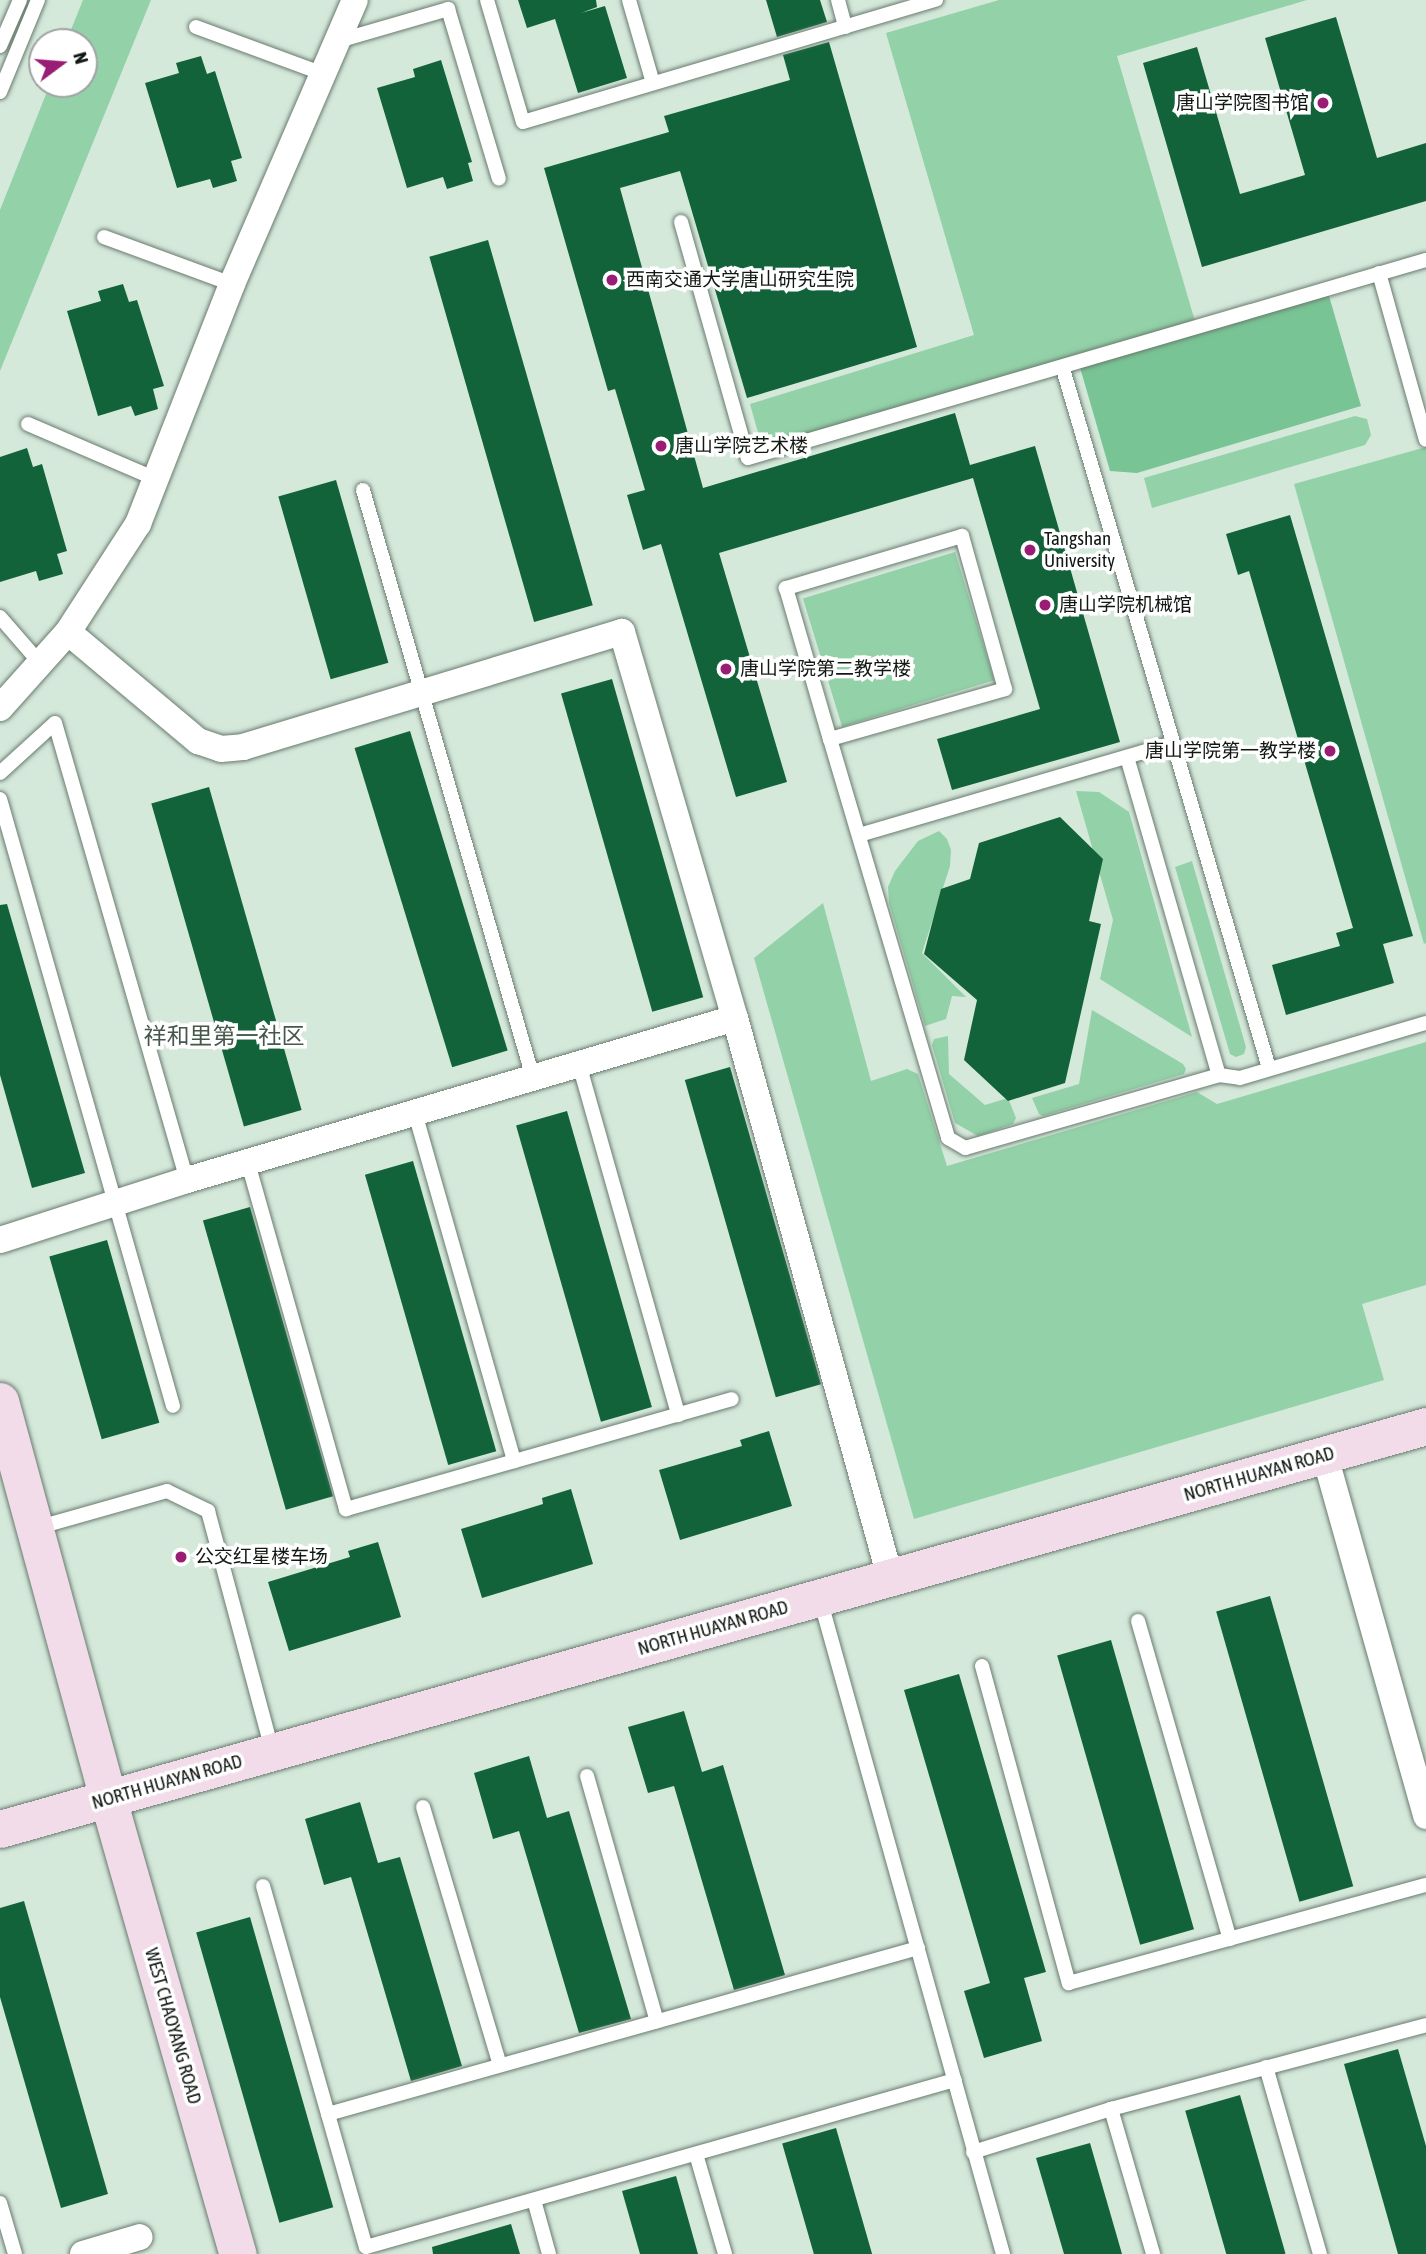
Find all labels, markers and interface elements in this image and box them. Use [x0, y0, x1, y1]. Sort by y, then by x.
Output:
north arrow [28, 28, 98, 98]
text: N [69, 49, 93, 66]
place label: 唐山学院图书馆 [1176, 92, 1309, 114]
marker: 唐山学院图书馆 [1315, 95, 1331, 111]
place label: 西南交通大学唐山研究生院 [626, 269, 854, 291]
marker: 西南交通大学唐山研究生院 [604, 272, 620, 288]
place label: 唐山学院艺术楼 [675, 435, 808, 457]
marker: 唐山学院艺术楼 [653, 438, 669, 454]
place label: Tangshan University [1044, 528, 1115, 572]
marker: Tangshan University [1022, 542, 1038, 558]
place label: 唐山学院机械馆 [1059, 594, 1192, 616]
marker: 唐山学院机械馆 [1037, 597, 1053, 613]
place label: 唐山学院第二教学楼 [740, 658, 911, 680]
marker: 唐山学院第二教学楼 [718, 661, 734, 677]
place label: 唐山学院第一教学楼 [1145, 740, 1316, 762]
marker: 唐山学院第一教学楼 [1322, 743, 1338, 759]
district label: 祥和里第一社区 [144, 1022, 304, 1050]
street label: NORTH HUAYAN ROAD [1181, 1442, 1337, 1506]
place label: 公交红星楼车场 [195, 1546, 328, 1568]
marker: 公交红星楼车场 [173, 1549, 189, 1565]
street label: NORTH HUAYAN ROAD [635, 1596, 791, 1660]
street label: NORTH HUAYAN ROAD [89, 1750, 245, 1814]
street label: WEST CHAOYANG ROAD [140, 1945, 206, 2107]

